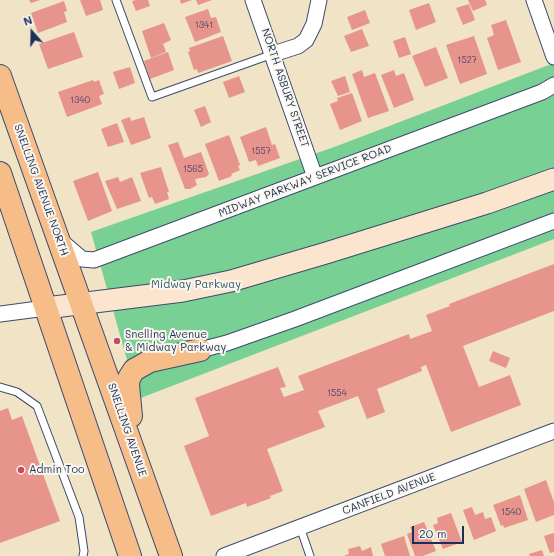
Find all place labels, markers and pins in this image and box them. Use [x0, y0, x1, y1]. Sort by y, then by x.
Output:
place label: Snelling Avenue & Midway Parkway [125, 328, 226, 354]
marker: Snelling Avenue & Midway Parkway [112, 336, 122, 346]
place label: Admin Too [29, 463, 85, 477]
marker: Admin Too [16, 465, 26, 475]

